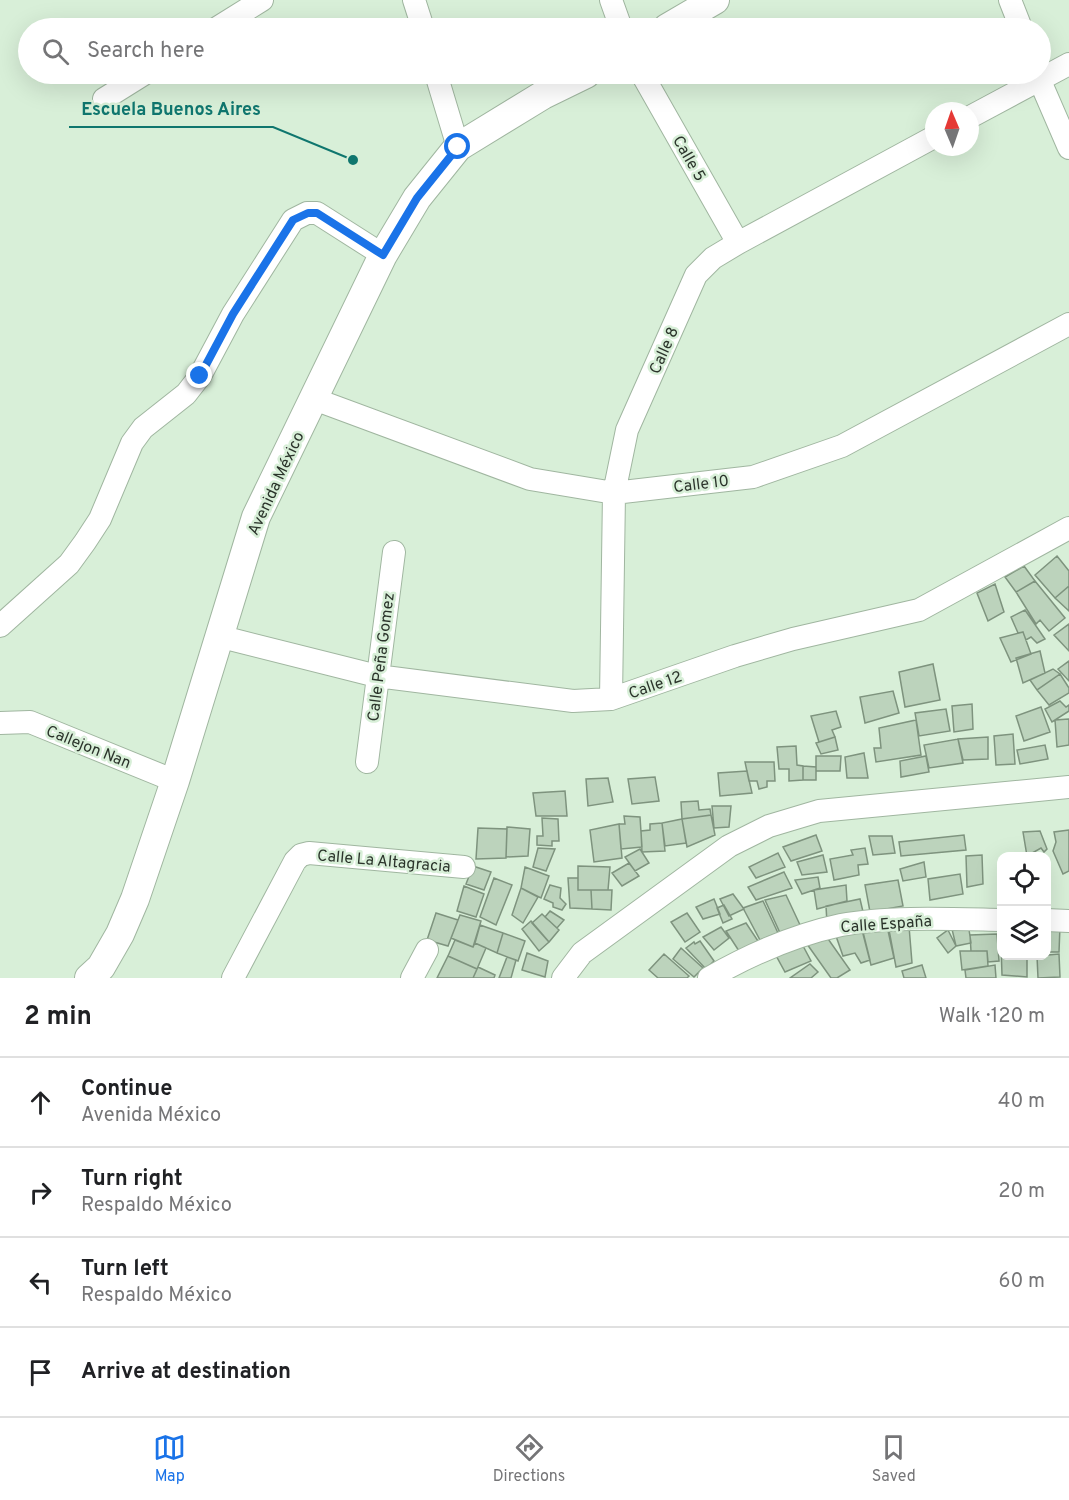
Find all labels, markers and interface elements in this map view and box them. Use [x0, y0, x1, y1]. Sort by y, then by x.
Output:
search box [18, 18, 1051, 84]
icon: search [39, 35, 72, 68]
text: Search here [87, 38, 205, 65]
callout: Escuela Buenos Aires [69, 91, 273, 127]
text: Escuela Buenos Aires [81, 99, 261, 122]
north arrow [925, 102, 979, 156]
route start [444, 133, 470, 159]
street label: Calle 5 [667, 133, 709, 185]
street label: Calle 8 [646, 324, 684, 377]
route end [186, 362, 212, 388]
street label: Avenida México [244, 429, 310, 539]
street label: Calle 10 [672, 472, 730, 498]
street label: Calle Peña Gomez [364, 592, 400, 723]
street label: Calle 12 [626, 667, 685, 704]
street label: Callejon Nan [43, 722, 134, 774]
street label: Calle La Altagracia [316, 846, 451, 878]
map controls [997, 852, 1051, 960]
button: locate [997, 852, 1051, 906]
button: layers [997, 906, 1051, 960]
street label: Calle España [840, 912, 933, 938]
text: 2 min [24, 1001, 92, 1034]
text: Walk · 120 m [939, 1004, 1045, 1030]
text: Continue [81, 1076, 172, 1103]
icon: ahead [24, 1086, 57, 1119]
text: 40 m [998, 1089, 1045, 1115]
text: Avenida México [81, 1103, 221, 1129]
text: Turn right [81, 1166, 183, 1193]
icon: right [24, 1176, 57, 1209]
text: 20 m [998, 1179, 1045, 1205]
text: Respaldo México [81, 1193, 232, 1219]
text: Turn left [81, 1256, 169, 1283]
icon: left [24, 1266, 57, 1299]
text: 60 m [999, 1269, 1045, 1295]
text: Respaldo México [81, 1283, 232, 1309]
icon: arrive [24, 1356, 57, 1389]
text: Arrive at destination [81, 1359, 291, 1386]
tab: Map [153, 1431, 186, 1487]
tab: Directions [493, 1431, 565, 1487]
tab: Saved [872, 1431, 916, 1487]

